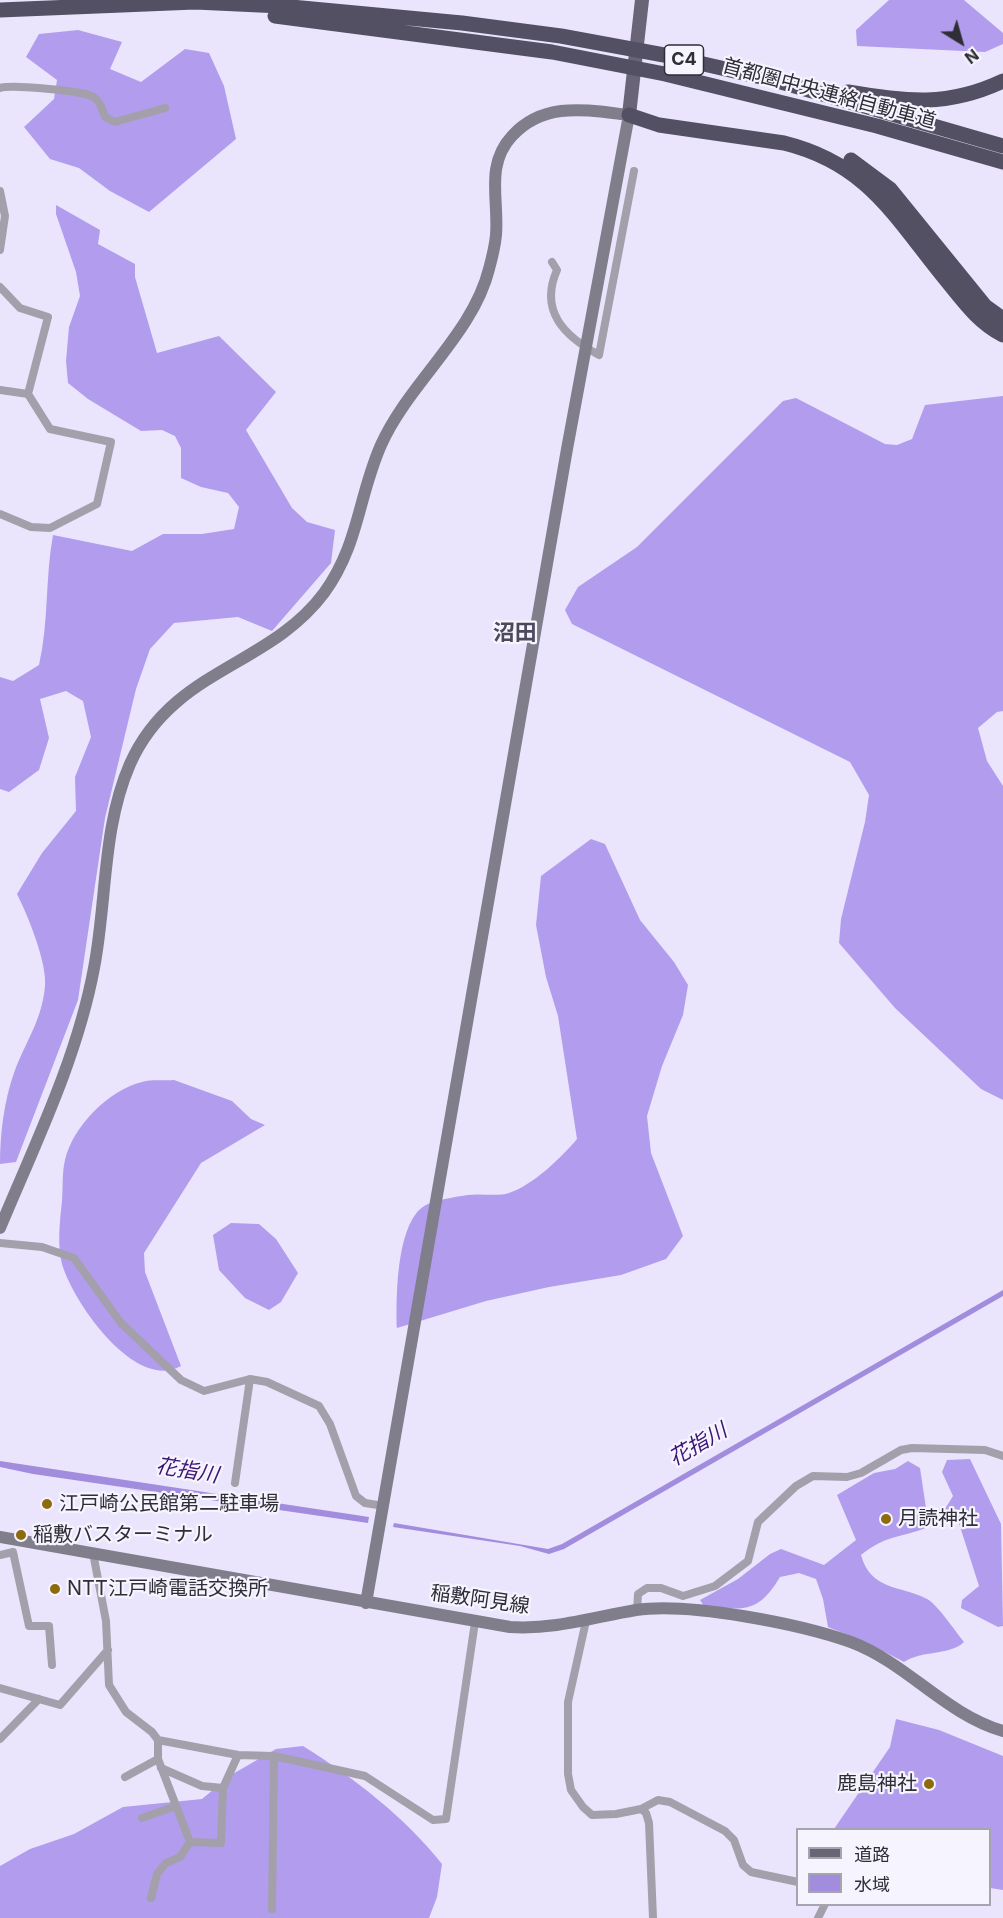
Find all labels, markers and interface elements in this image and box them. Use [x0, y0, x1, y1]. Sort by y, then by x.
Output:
north arrow [931, 12, 991, 72]
road number: C4 [664, 45, 704, 75]
text: N [961, 45, 983, 68]
street label: 首都圏中央連絡自動車道 [720, 54, 938, 134]
district label: 沼田 [493, 620, 537, 646]
water label: 花指川 [664, 1418, 732, 1472]
water label: 花指川 [154, 1454, 220, 1488]
place label: 江戸崎公民館第二駐車場 [59, 1492, 279, 1516]
marker: 江戸崎公民館第二駐車場 [40, 1497, 54, 1511]
place label: 月読神社 [898, 1507, 978, 1531]
marker: 月読神社 [879, 1512, 893, 1526]
place label: 稲敷バスターミナル [33, 1523, 213, 1547]
marker: 稲敷バスターミナル [14, 1528, 28, 1542]
place label: NTT江戸崎電話交換所 [67, 1577, 268, 1601]
street label: 稲敷阿見線 [429, 1581, 531, 1619]
marker: NTT江戸崎電話交換所 [48, 1582, 62, 1596]
place label: 鹿島神社 [837, 1772, 917, 1796]
marker: 鹿島神社 [922, 1777, 936, 1791]
legend [796, 1828, 991, 1906]
text: 道路 [854, 1844, 890, 1865]
text: 水域 [854, 1874, 890, 1895]

